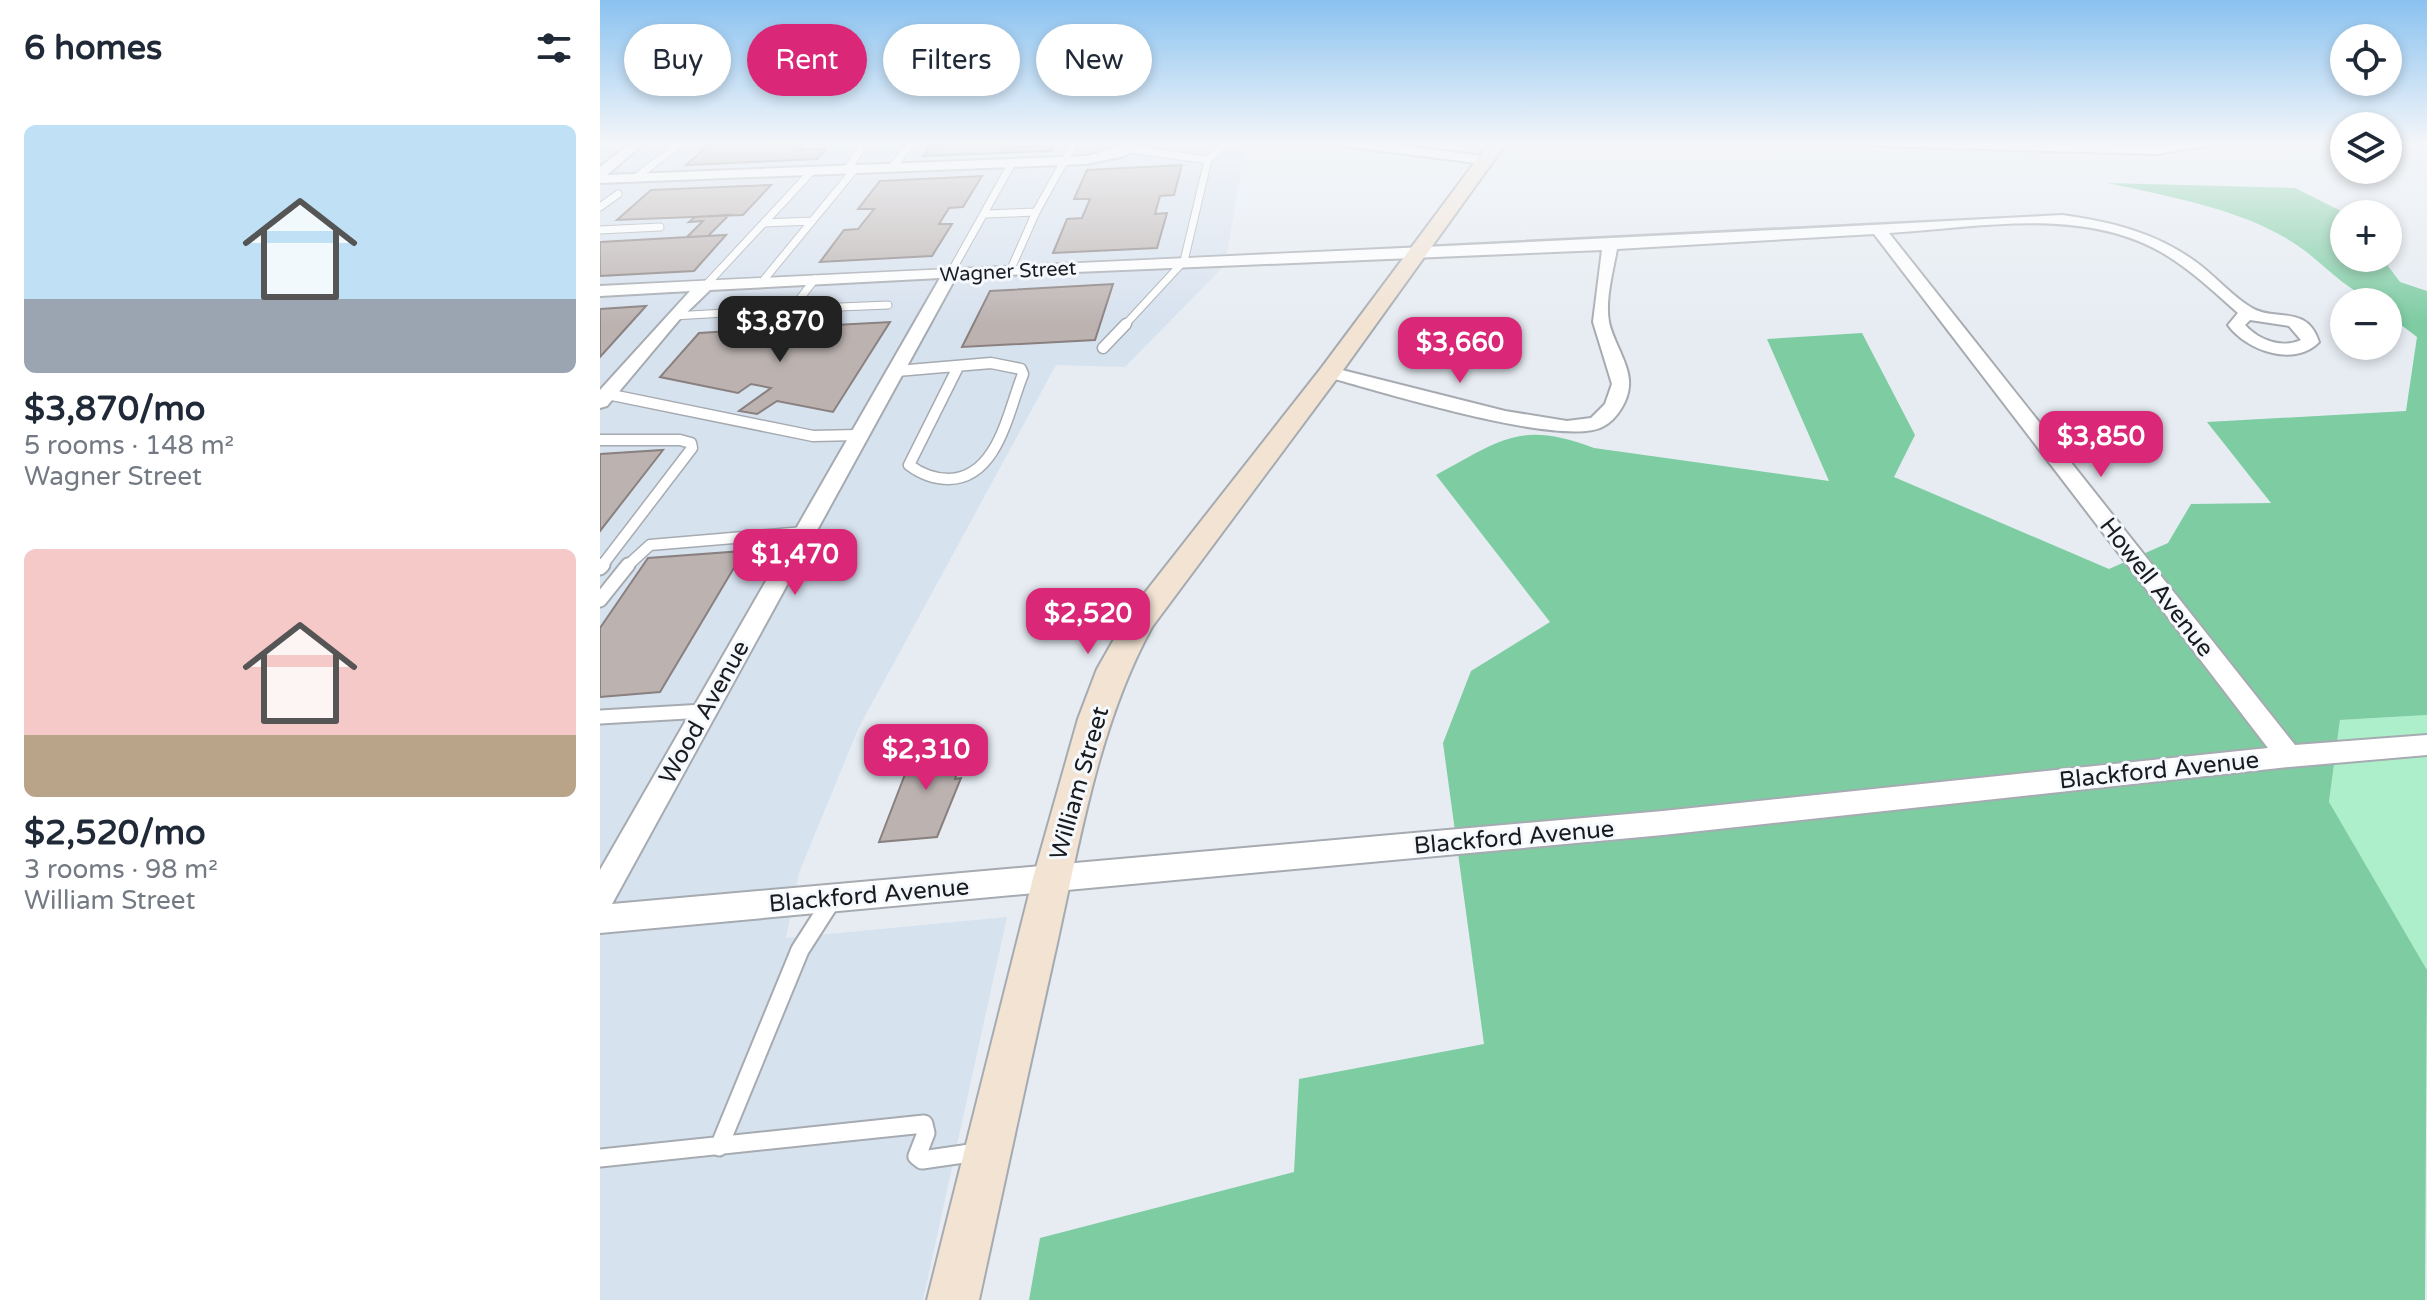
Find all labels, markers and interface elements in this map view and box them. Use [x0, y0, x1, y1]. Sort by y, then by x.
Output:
chip: Buy [624, 24, 731, 96]
chip: Rent [747, 24, 867, 96]
chip: Filters [883, 24, 1020, 96]
chip: New [1036, 24, 1152, 96]
map controls [2330, 24, 2402, 360]
button: locate [2330, 24, 2402, 96]
icon: filters [532, 26, 576, 70]
text: 6 homes [24, 28, 162, 69]
button: layers [2330, 112, 2402, 184]
icon: home [228, 177, 372, 321]
button: + [2330, 200, 2402, 272]
street label: Wagner Street [939, 256, 1077, 288]
button: − [2330, 288, 2402, 360]
pin: $3,870 [715, 296, 845, 364]
text: $3,870 [736, 306, 824, 337]
pin: $3,660 [1395, 317, 1525, 385]
text: $3,660 [1416, 327, 1504, 358]
text: $3,870/mo [24, 389, 205, 430]
pin: $3,850 [2036, 411, 2166, 479]
text: $3,850 [2057, 421, 2145, 452]
text: 5 rooms · 148 m² [24, 430, 234, 461]
text: Wagner Street [24, 461, 202, 492]
street label: Howell Avenue [2093, 512, 2220, 663]
pin: $1,470 [730, 529, 860, 597]
text: $1,470 [751, 539, 839, 570]
pin: $2,520 [1023, 588, 1153, 656]
text: $2,520 [1044, 598, 1132, 629]
icon: home [228, 601, 372, 745]
street label: Wood Avenue [653, 635, 756, 789]
street label: William Street [1044, 703, 1115, 863]
pin: $2,310 [861, 724, 991, 792]
text: $2,310 [882, 734, 970, 765]
street label: Blackford Avenue [2058, 746, 2261, 795]
text: $2,520/mo [24, 813, 206, 854]
street label: Blackford Avenue [1413, 814, 1615, 861]
text: 3 rooms · 98 m² [24, 854, 218, 885]
street label: Blackford Avenue [768, 872, 970, 919]
text: William Street [24, 885, 195, 916]

